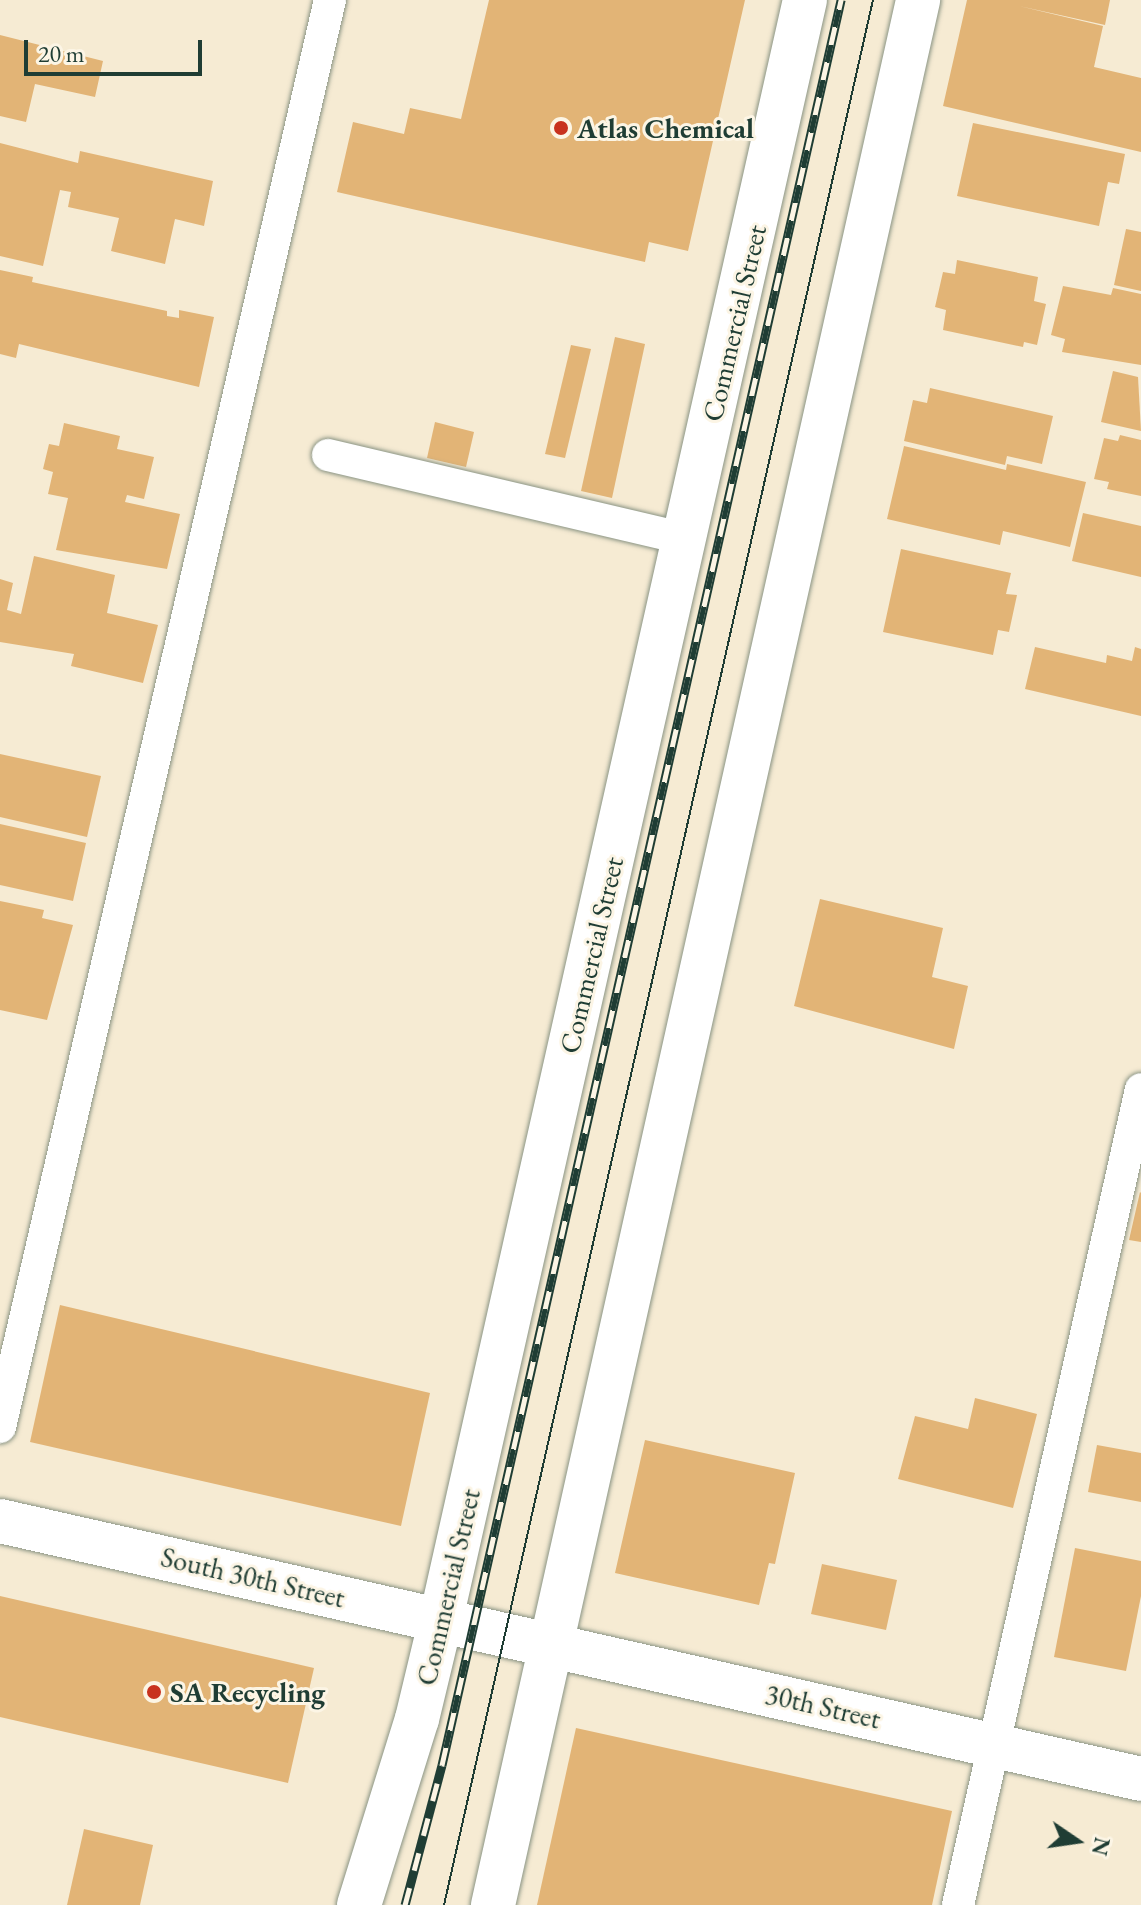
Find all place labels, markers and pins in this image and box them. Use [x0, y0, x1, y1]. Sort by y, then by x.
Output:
place label: Atlas Chemical [577, 111, 754, 145]
marker: Atlas Chemical [552, 119, 570, 137]
place label: SA Recycling [170, 1675, 325, 1709]
marker: SA Recycling [145, 1683, 163, 1701]

